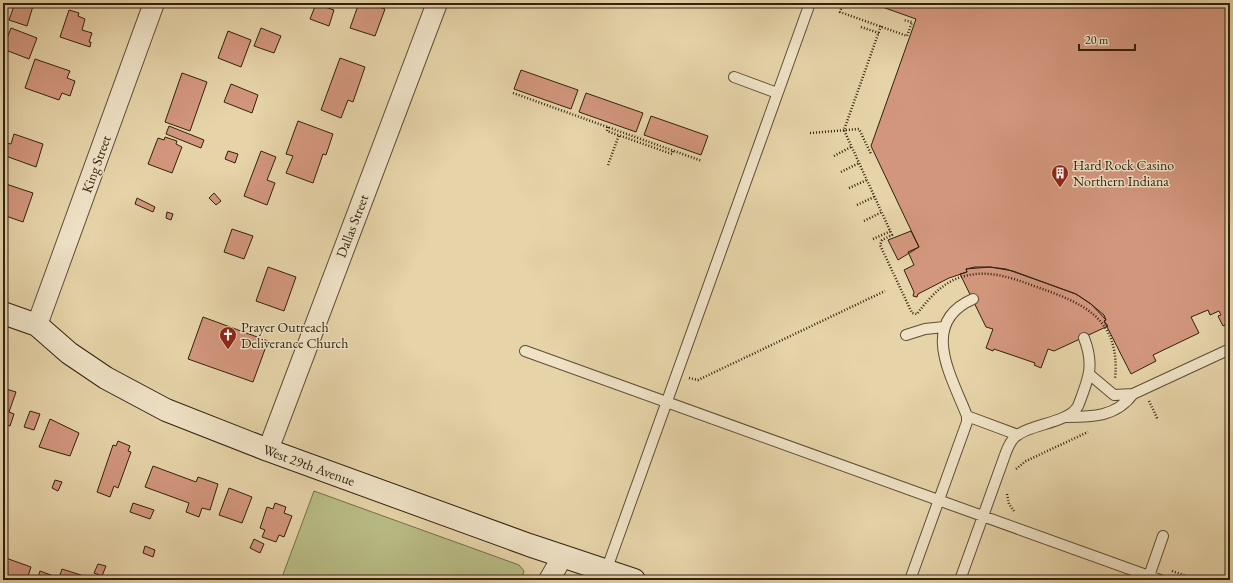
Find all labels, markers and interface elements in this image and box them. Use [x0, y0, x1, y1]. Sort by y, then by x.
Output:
scale bar [1079, 26, 1135, 52]
text: 20 m [1085, 32, 1109, 48]
street label: King Street [77, 132, 115, 195]
place label: Hard Rock Casino Northern Indiana [1073, 156, 1174, 190]
building icon: Hard Rock Casino Northern Indiana [1050, 163, 1070, 188]
street label: Dallas Street [332, 191, 373, 260]
place label: Prayer Outreach Deliverance Church [241, 318, 349, 352]
church icon: Prayer Outreach Deliverance Church [218, 325, 238, 350]
street label: West 29th Avenue [261, 440, 358, 490]

